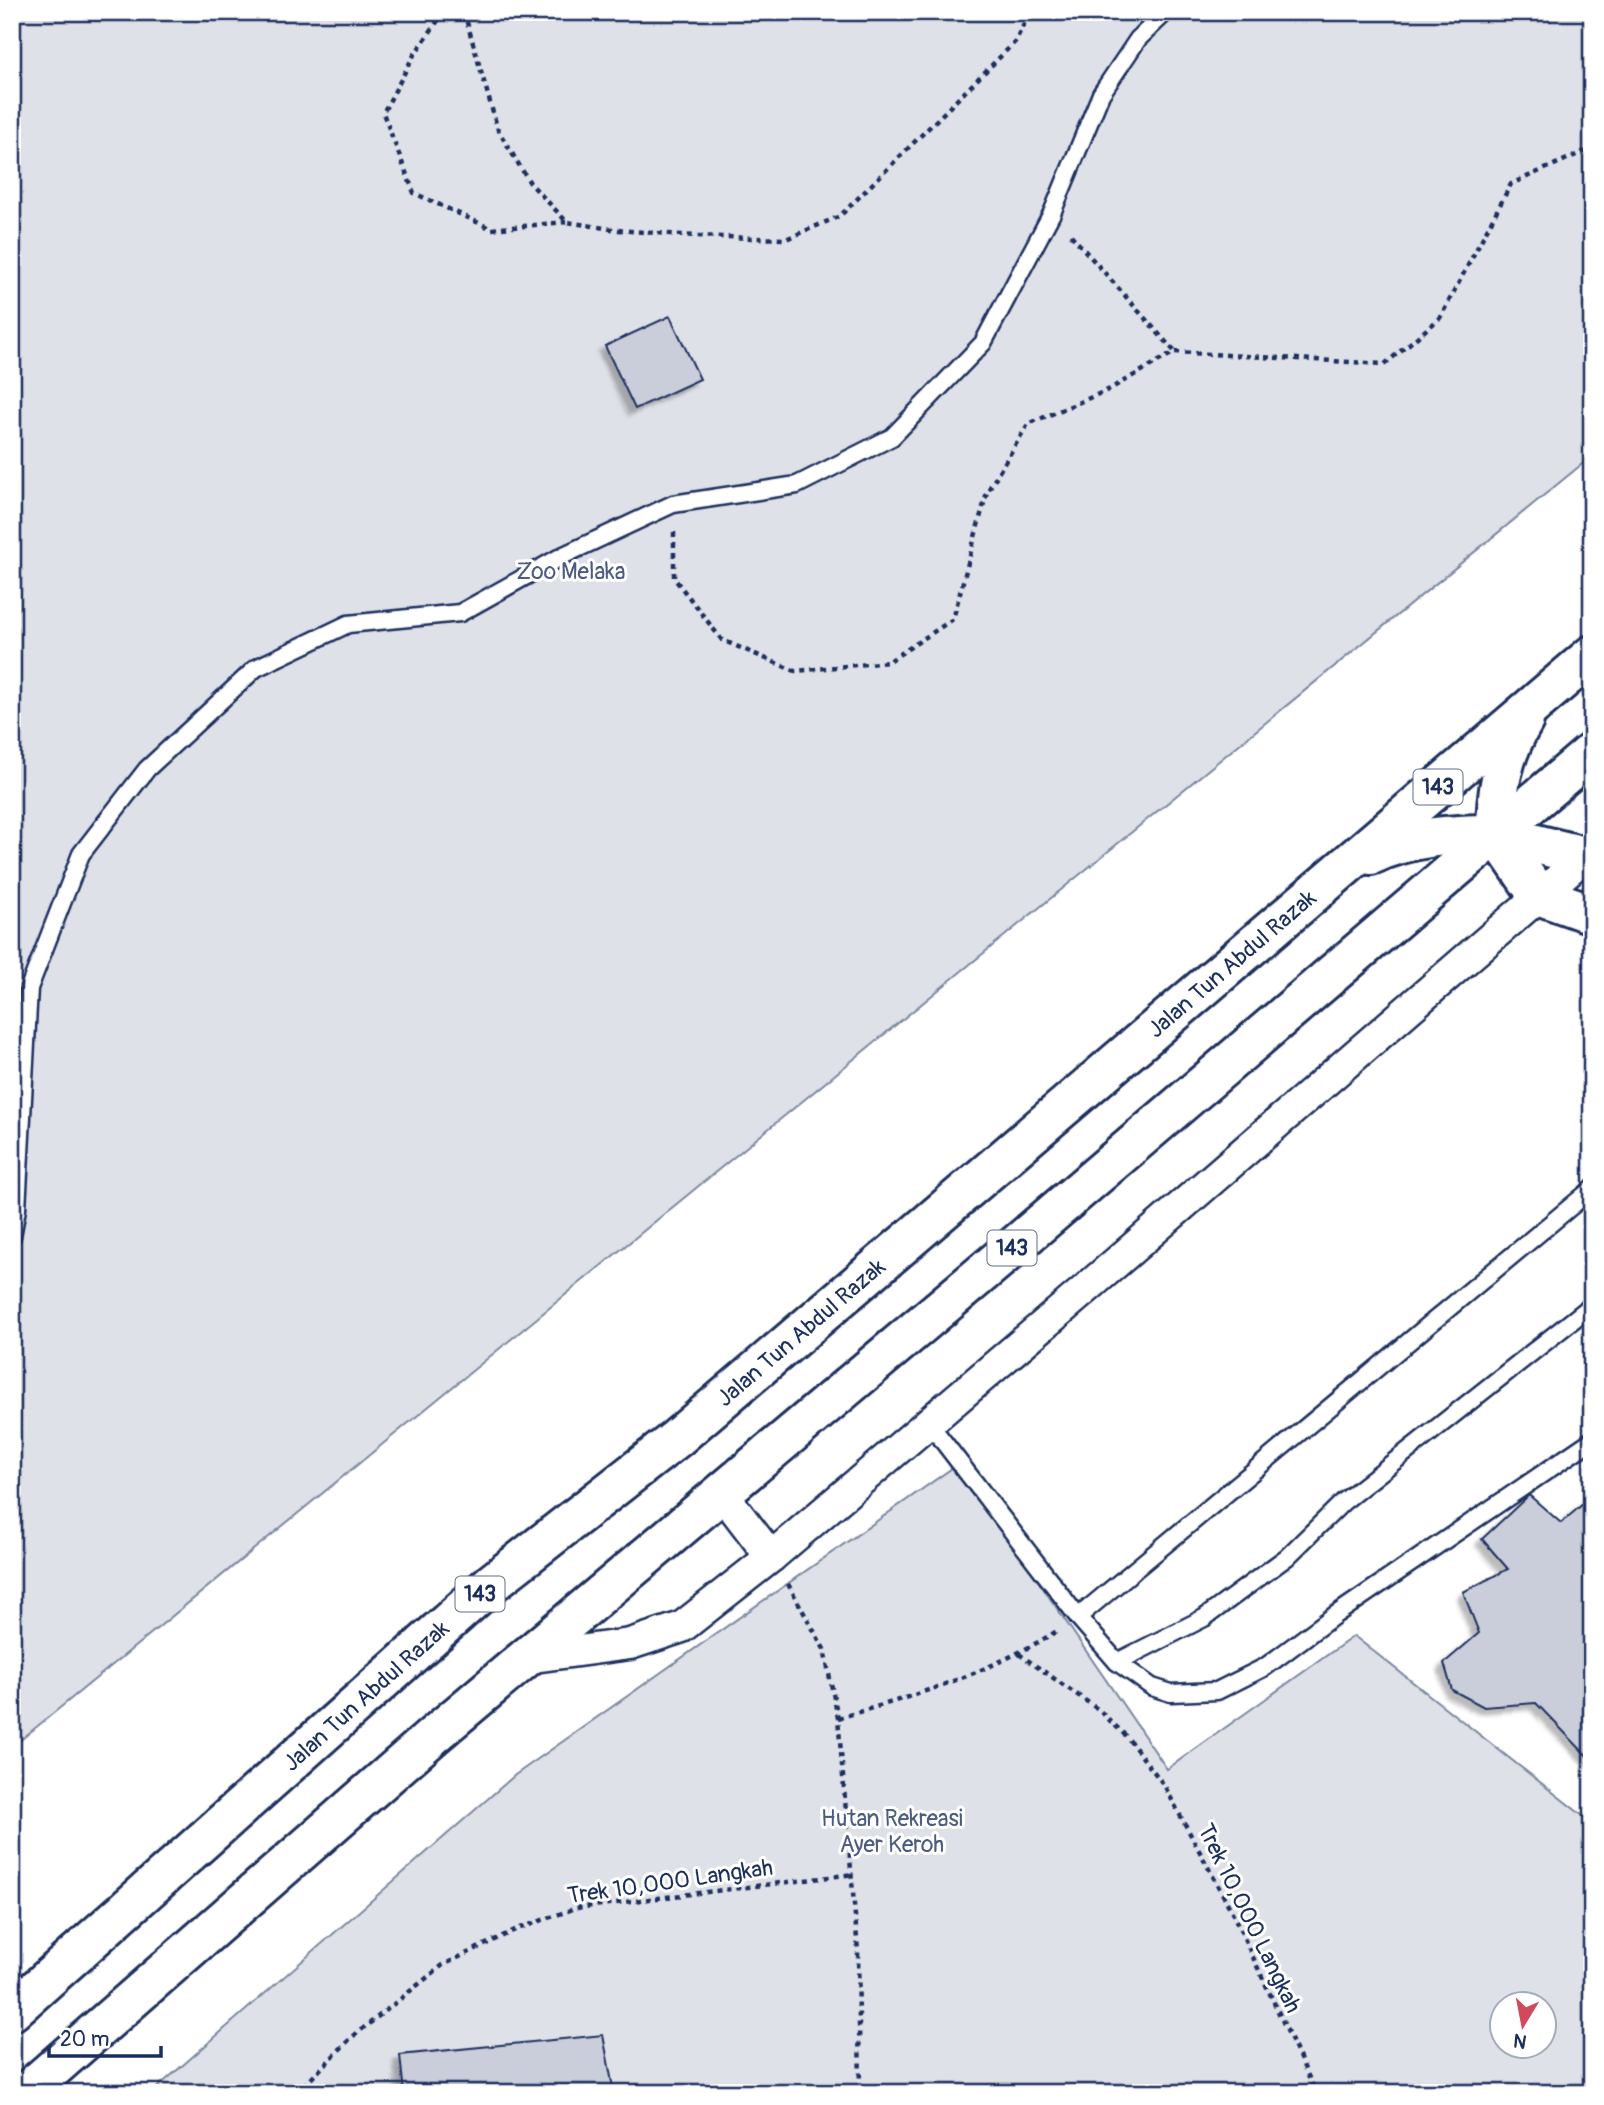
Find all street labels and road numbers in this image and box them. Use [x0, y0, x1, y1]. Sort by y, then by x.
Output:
road number: 143 [1414, 770, 1462, 804]
street label: Jalan Tun Abdul Razak [1142, 883, 1322, 1044]
road number: 143 [988, 1230, 1036, 1266]
street label: Jalan Tun Abdul Razak [711, 1252, 892, 1413]
road number: 143 [456, 1576, 504, 1612]
street label: Jalan Tun Abdul Razak [277, 1614, 456, 1778]
street label: Trek 10,000 Langkah [1191, 1819, 1308, 2018]
street label: Trek 10,000 Langkah [566, 1853, 775, 1910]

